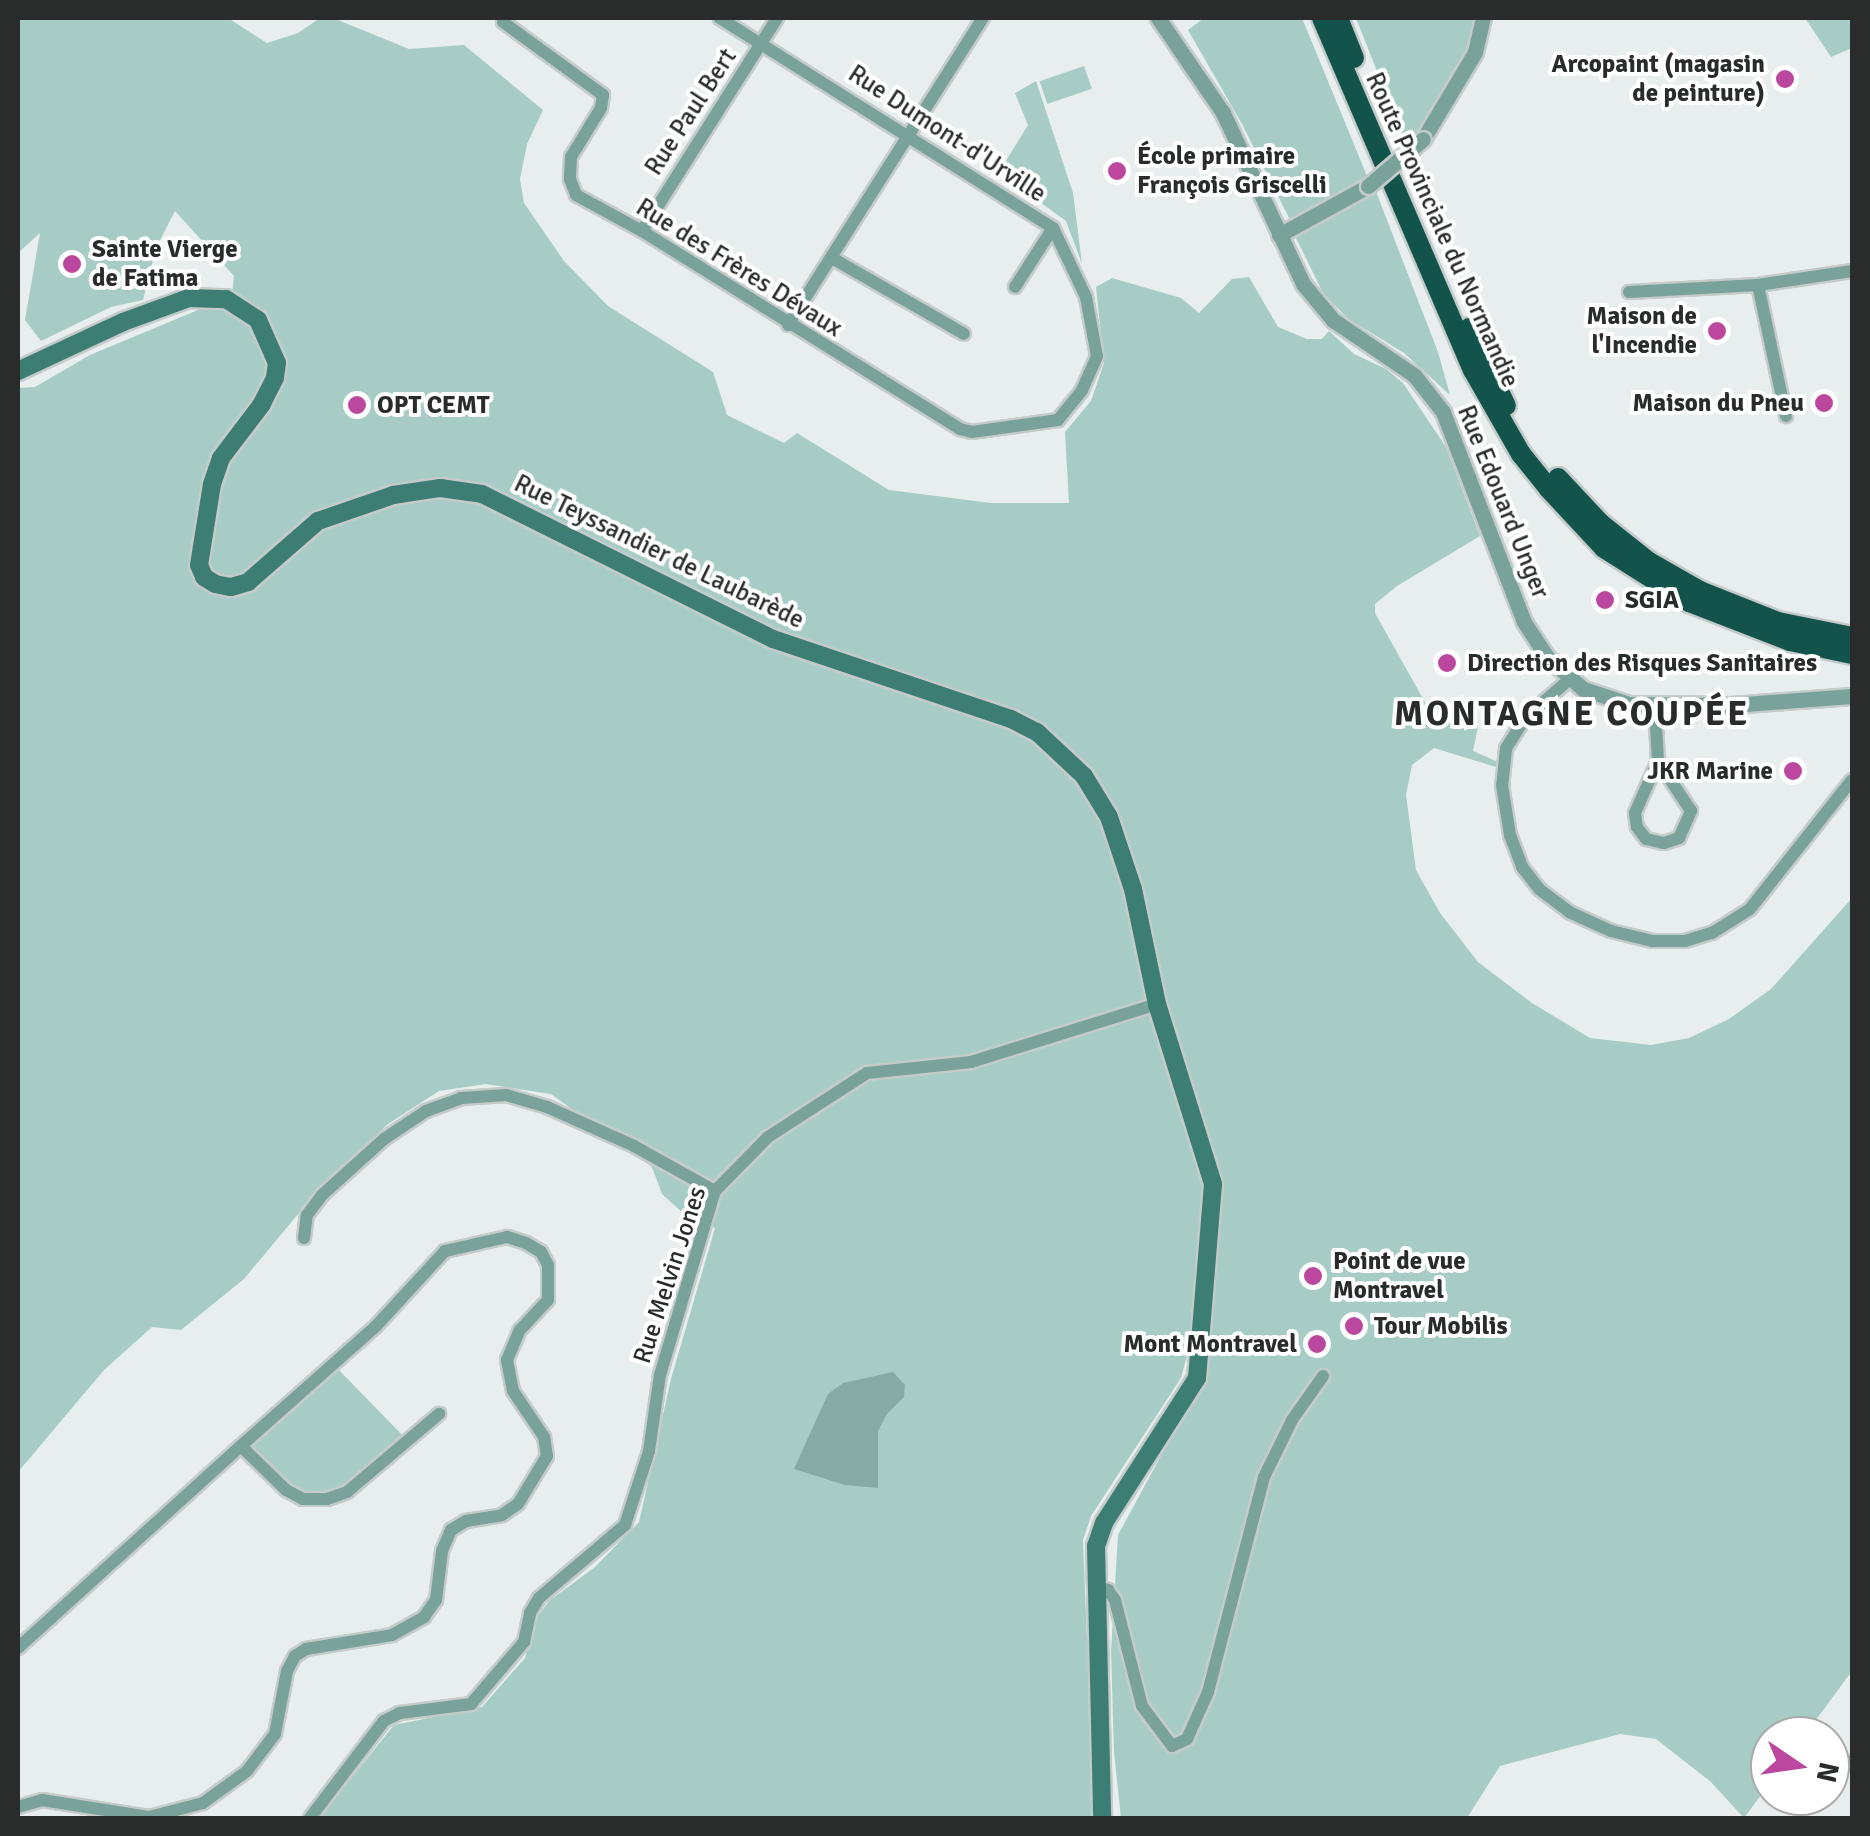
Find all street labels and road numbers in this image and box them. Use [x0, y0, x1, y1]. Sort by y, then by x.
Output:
street label: Rue Paul Bert [639, 43, 743, 181]
street label: Rue Dumont-d'Urville [843, 59, 1051, 209]
street label: Route Provinciale du Normandie [1359, 68, 1525, 392]
street label: Rue des Frères Dévaux [630, 192, 848, 344]
street label: Rue Edouard Unger [1451, 401, 1555, 603]
street label: Rue Teyssandier de Laubarède [509, 469, 809, 635]
street label: Rue Melvin Jones [627, 1183, 713, 1367]

